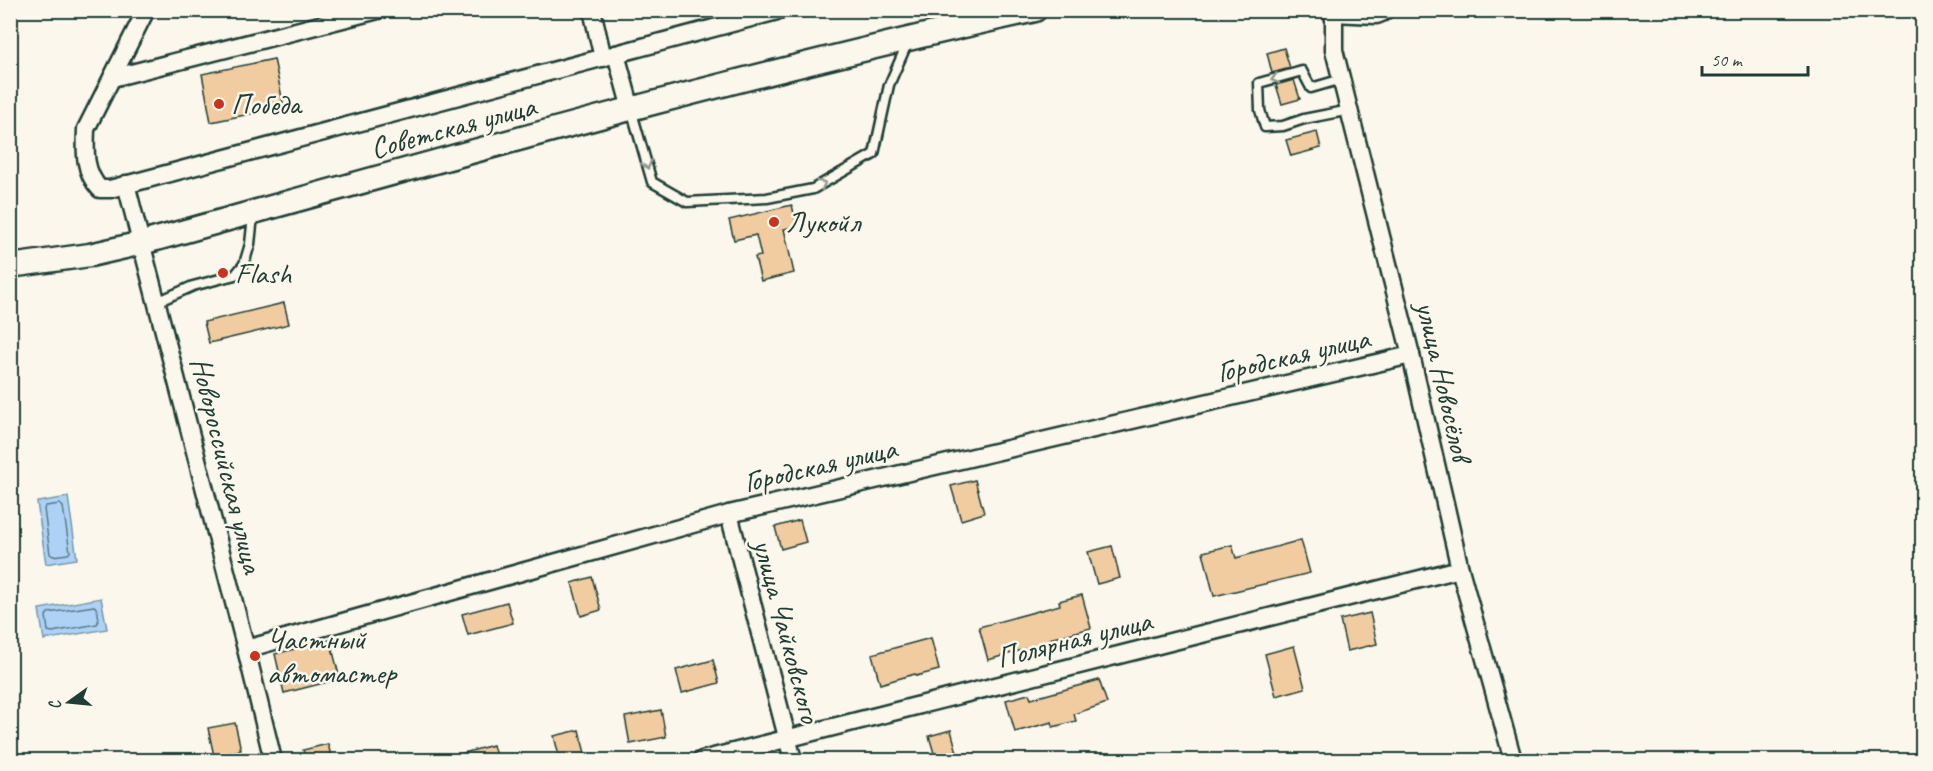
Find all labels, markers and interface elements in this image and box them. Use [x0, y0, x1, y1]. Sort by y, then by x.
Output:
scale bar [1702, 39, 1808, 77]
text: 50 m [1711, 49, 1744, 71]
one-way arrow [1270, 71, 1280, 84]
place label: Победа [231, 85, 303, 123]
street label: Советская улица [366, 86, 541, 167]
marker: Победа [212, 97, 226, 111]
one-way arrow [640, 159, 652, 170]
one-way arrow [816, 179, 826, 191]
place label: Лукойл [786, 203, 862, 241]
marker: Лукойл [767, 215, 781, 229]
place label: Flash [235, 254, 292, 292]
marker: Flash [216, 266, 230, 280]
street label: улица Новосёлов [1407, 296, 1482, 469]
street label: Городская улица [1213, 319, 1375, 391]
street label: Новороссийская улица [182, 353, 273, 579]
street label: Городская улица [740, 429, 902, 501]
street label: улица Чайковского [744, 533, 830, 728]
street label: Полярная улица [993, 601, 1157, 677]
place label: Частный автомастер [267, 620, 398, 692]
marker: Частный автомастер [248, 649, 262, 663]
north arrow [39, 672, 99, 732]
text: С [44, 697, 66, 712]

